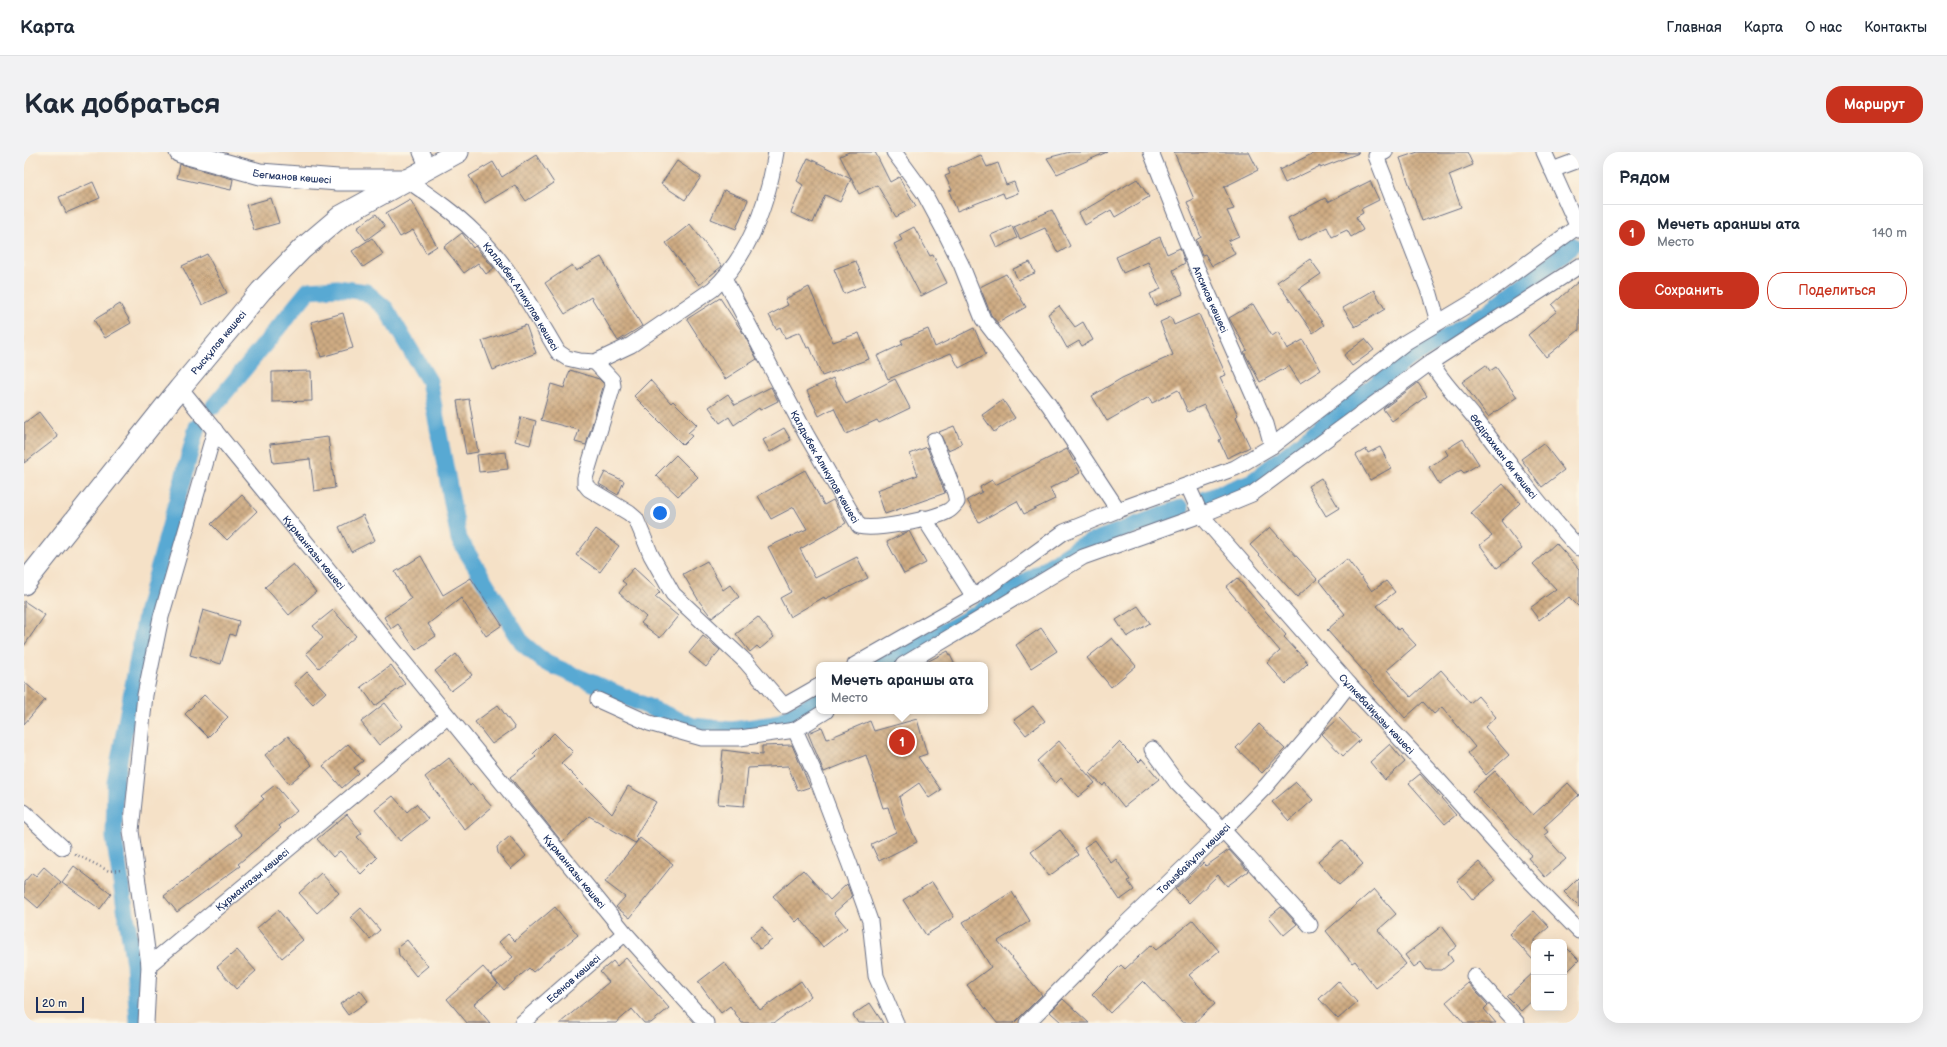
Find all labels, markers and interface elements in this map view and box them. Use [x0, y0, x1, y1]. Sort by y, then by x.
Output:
text: Карта [20, 16, 74, 39]
text: Главная [1667, 19, 1722, 36]
text: Карта [1744, 19, 1783, 36]
text: О нас [1805, 19, 1842, 36]
text: Контакты [1864, 19, 1927, 36]
button: Маршрут [1826, 86, 1923, 123]
text: Как добраться [24, 88, 221, 121]
street label: Бегманов көшесі [251, 167, 332, 186]
text: Рядом [1619, 168, 1670, 188]
text: Мечеть араншы ата [1657, 215, 1800, 234]
text: 1 [1629, 225, 1635, 241]
text: 140 m [1872, 225, 1907, 241]
text: Место [1657, 234, 1694, 250]
street label: Қалдыбек Аликулов көшесі [480, 240, 561, 353]
street label: Апсиков көшесі [1189, 263, 1230, 335]
button: Сохранить [1619, 272, 1759, 309]
button: Поделиться [1767, 272, 1907, 309]
street label: Рысқұлов көшесі [189, 308, 249, 377]
street label: Қалдыбек Аликулов көшесі [788, 408, 861, 526]
street label: Әбдірахман би көшесі [1467, 412, 1539, 501]
your location [650, 503, 670, 523]
street label: Құрманғазы көшесі [280, 513, 347, 592]
popup [816, 662, 988, 714]
text: Мечеть араншы ата [831, 671, 973, 690]
street label: Сұлкебайқызы көшесі [1336, 672, 1416, 757]
text: Место [831, 690, 868, 706]
pin: 1 [889, 727, 915, 757]
street label: Тоғызбайұлы көшесі [1155, 821, 1233, 897]
street label: Құрманғазы көшесі [540, 833, 608, 911]
street label: Құрманғазы көшесі [214, 846, 292, 914]
map controls [1531, 939, 1567, 1011]
button: + [1531, 939, 1567, 975]
street label: Есенов көшесі [545, 952, 603, 1006]
button: − [1531, 975, 1567, 1011]
scale bar [36, 995, 84, 1014]
text: 20 m [42, 997, 67, 1010]

